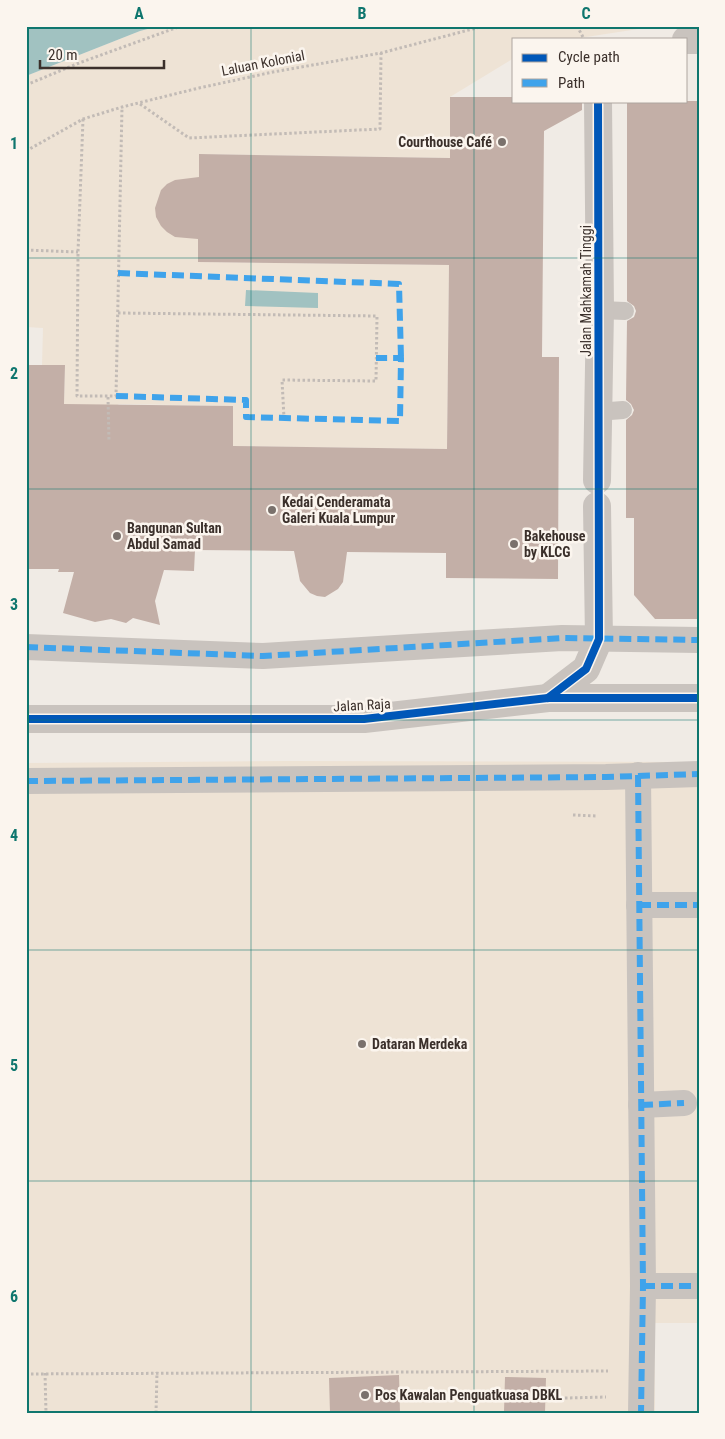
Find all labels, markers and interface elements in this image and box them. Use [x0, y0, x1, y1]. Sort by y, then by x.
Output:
text: A [134, 4, 144, 23]
text: B [358, 4, 367, 23]
text: C [581, 4, 591, 23]
scale bar [40, 38, 164, 70]
legend [512, 38, 688, 102]
text: 20 m [48, 46, 78, 64]
street label: Laluan Kolonial [220, 47, 306, 79]
text: Cycle path [558, 48, 620, 66]
text: Path [558, 74, 585, 92]
text: 1 [10, 134, 18, 153]
place label: Courthouse Café [398, 134, 492, 150]
marker: Courthouse Café [496, 136, 508, 148]
street label: Jalan Mahkamah Tinggi [578, 225, 594, 357]
text: 2 [10, 364, 18, 383]
place label: Kedai Cenderamata Galeri Kuala Lumpur [282, 494, 396, 526]
marker: Kedai Cenderamata Galeri Kuala Lumpur [266, 504, 278, 516]
place label: Bangunan Sultan Abdul Samad [127, 520, 222, 552]
place label: Bakehouse by KLCG [524, 528, 586, 560]
marker: Bangunan Sultan Abdul Samad [111, 530, 123, 542]
marker: Bakehouse by KLCG [508, 538, 520, 550]
text: 3 [10, 595, 18, 614]
street label: Jalan Raja [333, 696, 391, 714]
text: 4 [10, 826, 18, 845]
place label: Dataran Merdeka [372, 1036, 468, 1052]
marker: Dataran Merdeka [356, 1038, 368, 1050]
text: 5 [10, 1056, 18, 1075]
text: 6 [10, 1287, 18, 1306]
place label: Pos Kawalan Penguatkuasa DBKL [375, 1387, 563, 1403]
marker: Pos Kawalan Penguatkuasa DBKL [359, 1389, 371, 1401]

